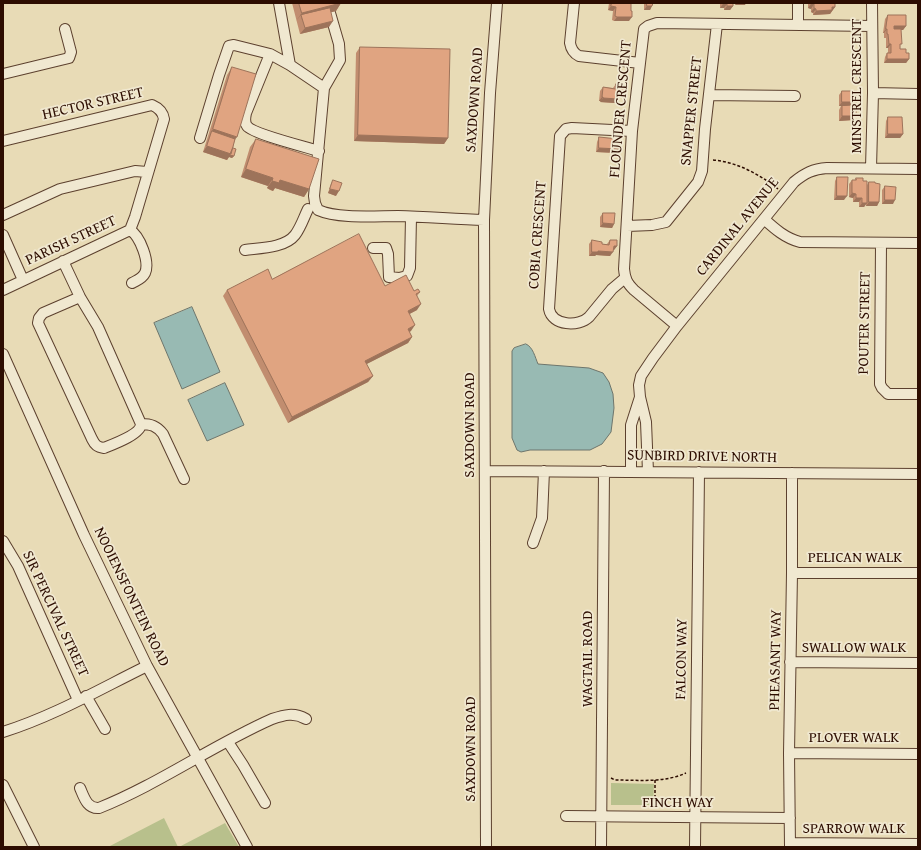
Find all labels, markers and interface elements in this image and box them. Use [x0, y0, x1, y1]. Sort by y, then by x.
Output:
street label: MINSTREL CRESCENT [848, 19, 866, 153]
street label: FLOUNDER CRESCENT [606, 40, 636, 178]
street label: SAXDOWN ROAD [462, 47, 488, 153]
street label: SNAPPER STREET [677, 55, 707, 167]
street label: HECTOR STREET [41, 84, 145, 124]
street label: CARDINAL AVENUE [693, 174, 783, 280]
street label: COBIA CRESCENT [525, 180, 551, 290]
street label: PARISH STREET [23, 212, 119, 270]
street label: POUTER STREET [855, 271, 875, 375]
street label: SAXDOWN ROAD [461, 372, 479, 478]
street label: SUNBIRD DRIVE NORTH [627, 447, 777, 467]
street label: NOOIENSFONTEIN ROAD [89, 524, 173, 670]
street label: SIR PERCIVAL STREET [18, 548, 92, 680]
street label: PELICAN WALK [808, 549, 902, 567]
street label: PHEASANT WAY [766, 609, 786, 711]
street label: WAGTAIL ROAD [579, 611, 597, 707]
street label: FALCON WAY [672, 618, 692, 700]
street label: SWALLOW WALK [802, 639, 906, 657]
street label: SAXDOWN ROAD [462, 696, 480, 802]
street label: PLOVER WALK [809, 729, 899, 747]
street label: FINCH WAY [642, 794, 714, 812]
street label: SPARROW WALK [803, 820, 905, 838]

